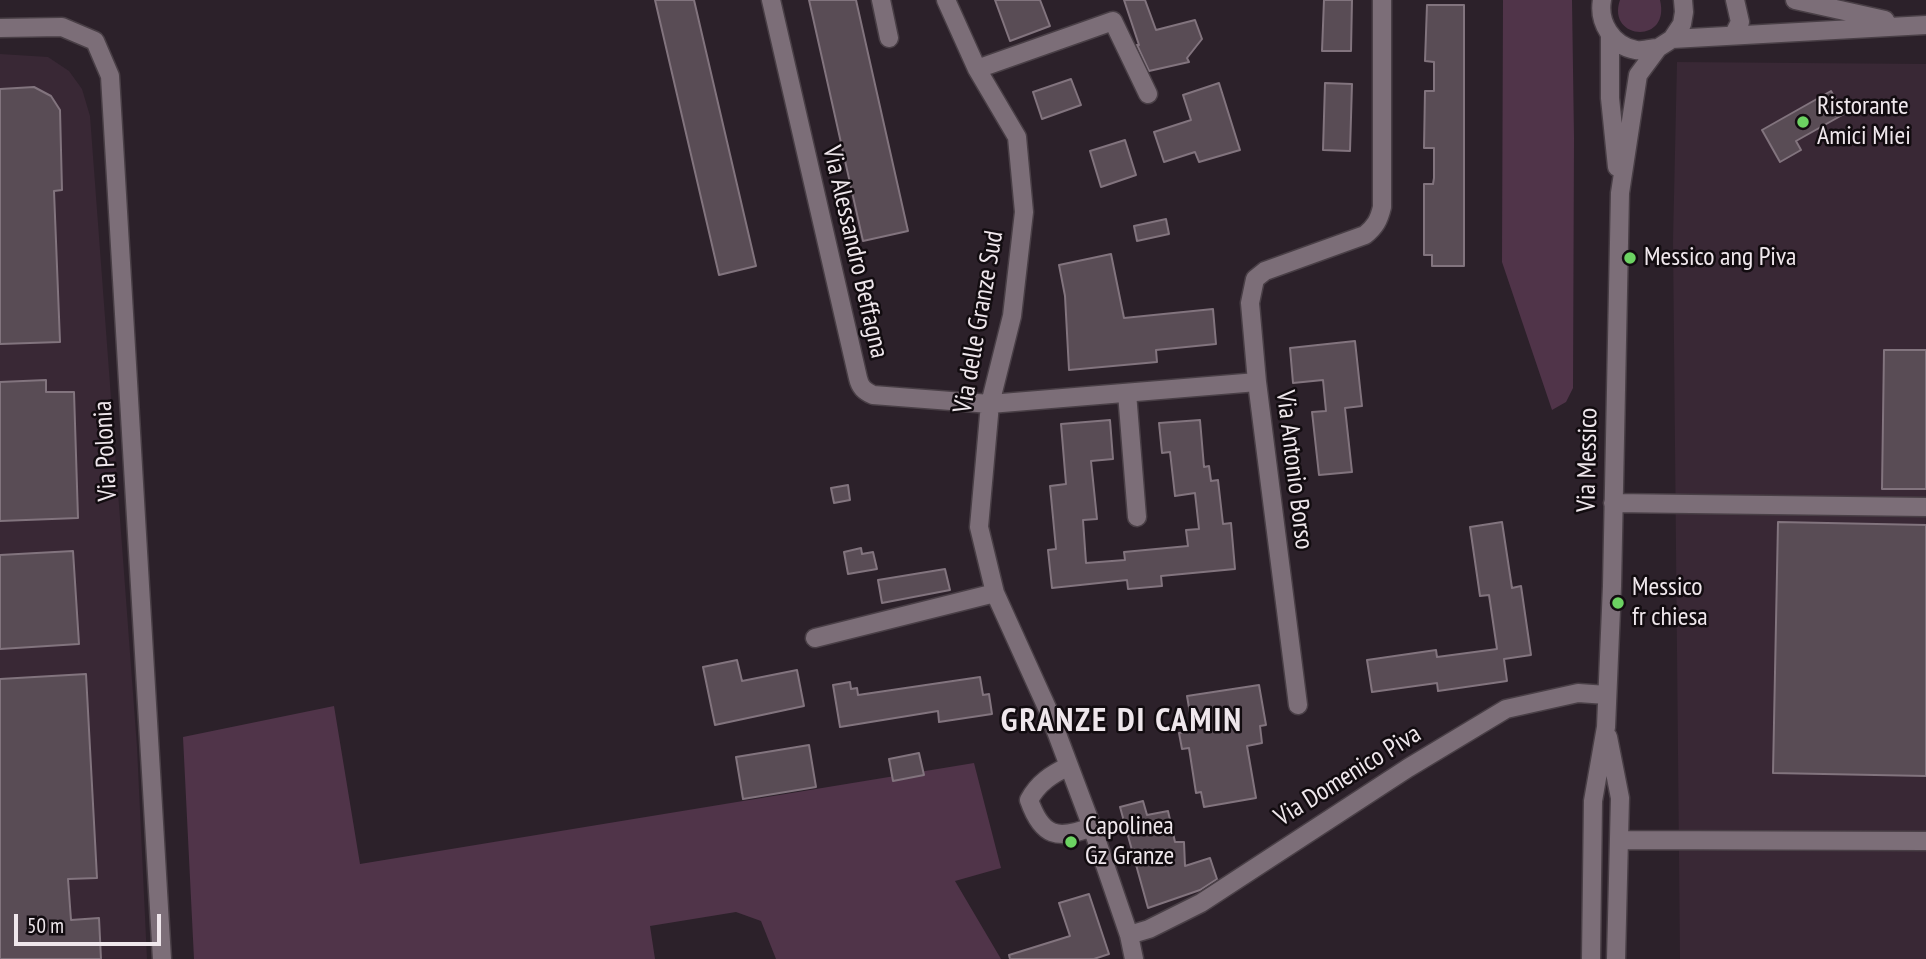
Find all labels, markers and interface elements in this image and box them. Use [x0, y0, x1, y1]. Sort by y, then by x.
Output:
place label: Ristorante Amici Miei [1817, 91, 1911, 152]
marker: Ristorante Amici Miei [1795, 114, 1811, 130]
street label: Via Alessandro Beffagna [815, 143, 895, 361]
street label: Via delle Granze Sud [948, 228, 1010, 416]
place label: Messico ang Piva [1644, 242, 1796, 274]
marker: Messico ang Piva [1622, 250, 1638, 266]
street label: Via Antonio Borso [1269, 389, 1319, 551]
street label: Via Polonia [88, 400, 124, 502]
street label: Via Messico [1571, 408, 1605, 512]
place label: Messico fr chiesa [1632, 572, 1708, 634]
marker: Messico fr chiesa [1610, 595, 1626, 611]
district label: GRANZE DI CAMIN [1003, 702, 1241, 742]
street label: Via Domenico Piva [1269, 719, 1427, 833]
place label: Capolinea Gz Granze [1085, 811, 1174, 872]
marker: Capolinea Gz Granze [1063, 834, 1079, 850]
scale bar [18, 900, 164, 944]
text: 50 m [27, 912, 64, 939]

